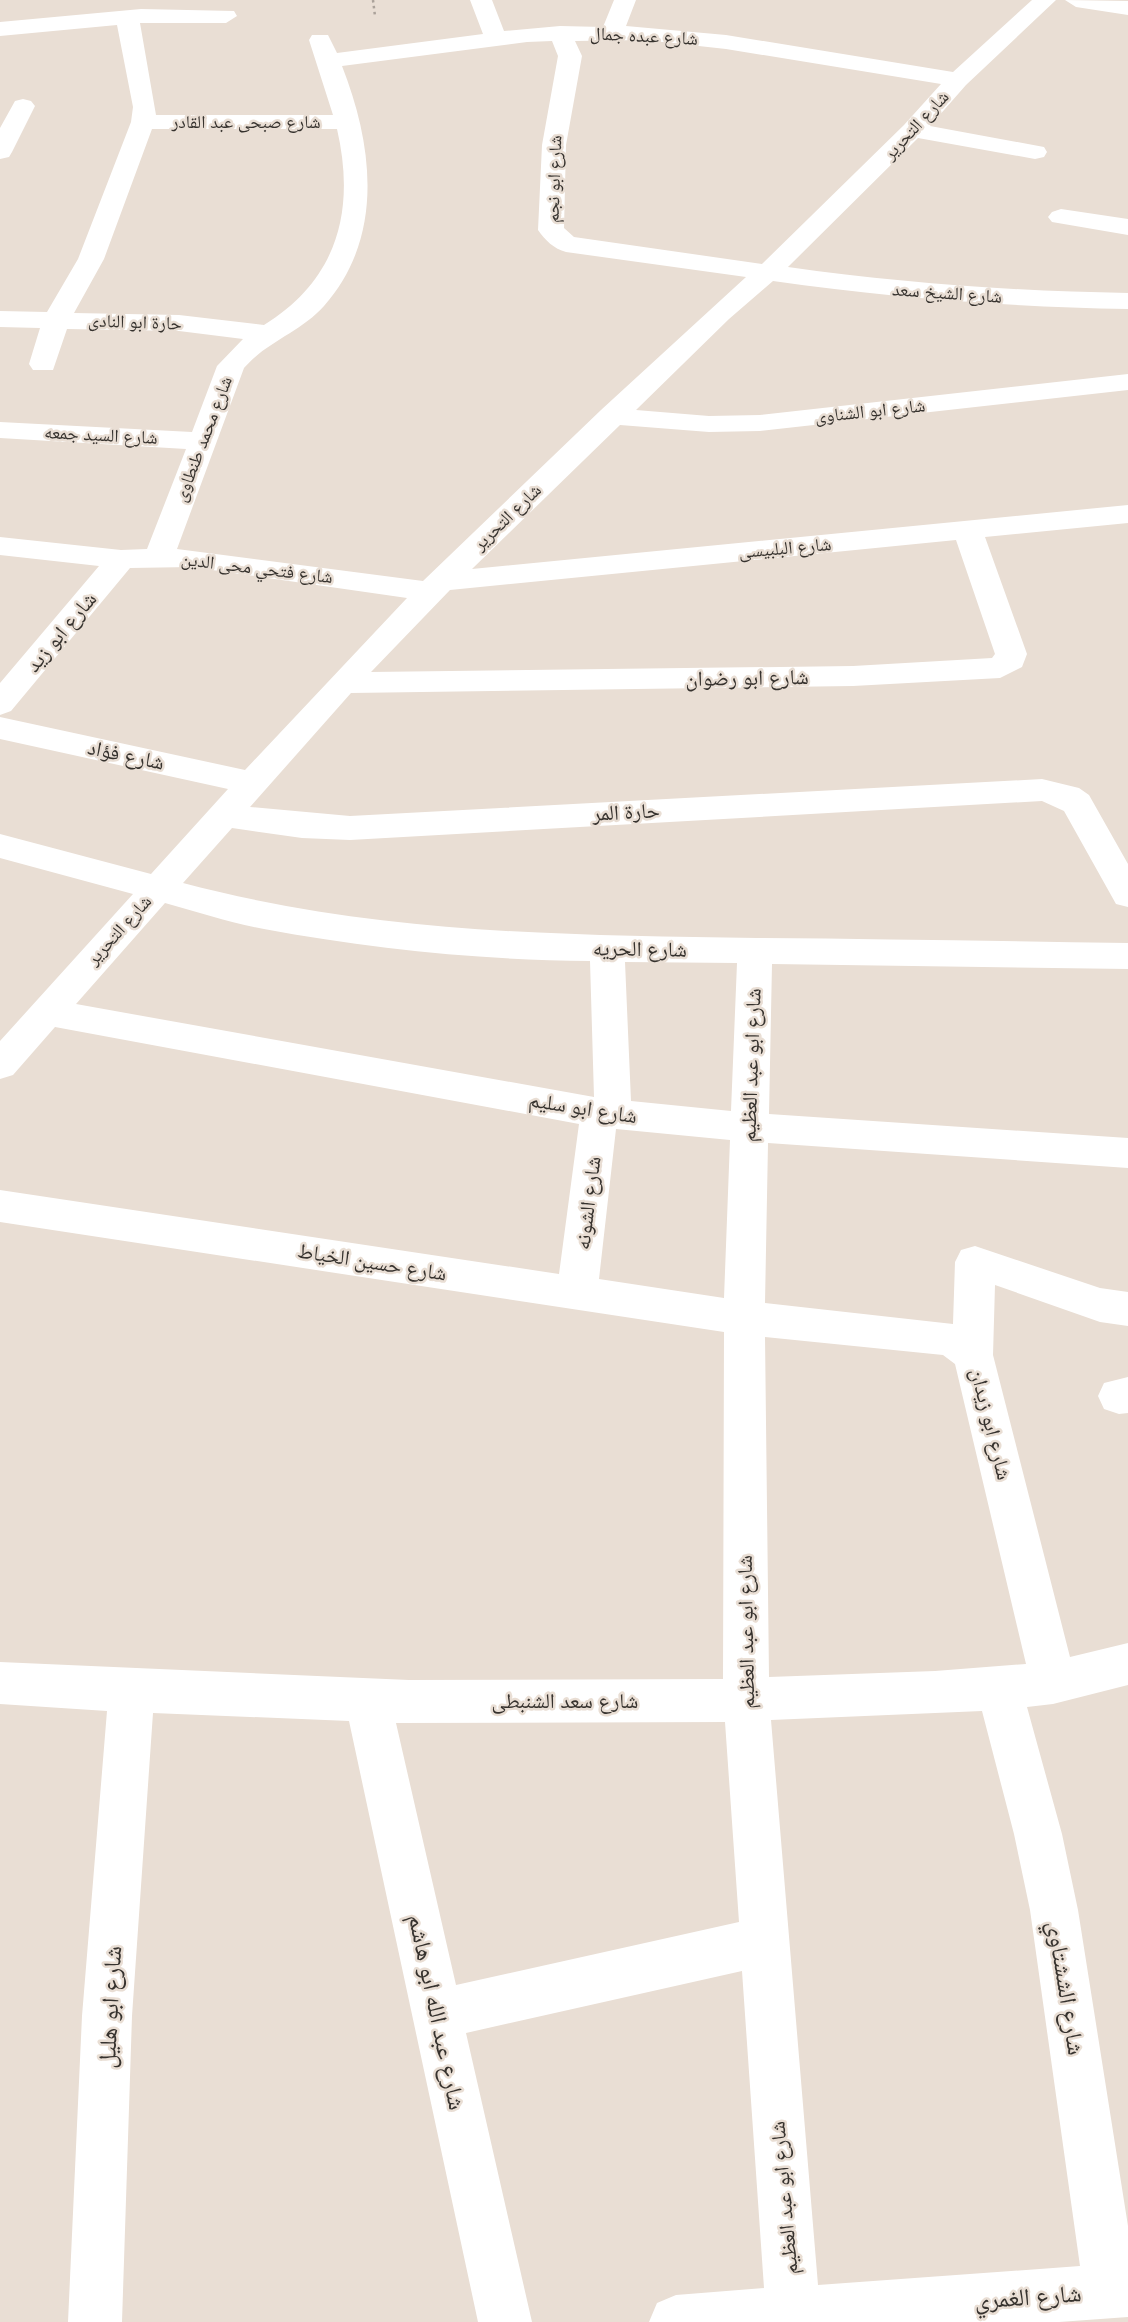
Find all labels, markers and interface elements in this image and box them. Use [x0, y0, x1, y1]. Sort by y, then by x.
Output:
street label: شارع عبده جمال [589, 22, 699, 50]
street label: شارع التحرير [878, 86, 953, 165]
street label: شارع صبحى عبد القادر [170, 111, 321, 133]
street label: شارع ابو نجم [541, 135, 568, 223]
street label: شارع الشيخ سعد [891, 278, 1003, 309]
street label: حارة ابو النادى [88, 309, 182, 335]
street label: شارع محمد طنطاوى [169, 373, 237, 505]
street label: شارع ابو الشناوى [814, 394, 926, 428]
street label: شارع السيد جمعه [44, 421, 158, 449]
street label: شارع التحرير [468, 479, 546, 556]
street label: شارع البلبيسى [738, 533, 832, 563]
street label: شارع فتحي محى الدين [179, 548, 334, 592]
street label: شارع ابو زيد [20, 587, 102, 677]
street label: شارع ابو رضوان [685, 664, 809, 692]
street label: شارع فؤاد [85, 734, 167, 776]
street label: حارة المر [591, 797, 660, 827]
street label: شارع التحرير [81, 891, 156, 970]
street label: شارع الحريه [593, 935, 687, 963]
street label: شارع ابو عبد العظيم [735, 988, 768, 1142]
street label: شارع ابو سليم [527, 1087, 639, 1130]
street label: شارع الشونه [569, 1155, 607, 1251]
street label: شارع حسين الخياط [296, 1237, 448, 1287]
street label: شارع ابو زيدان [965, 1365, 1017, 1483]
street label: شارع ابو عبد العظيم [732, 1555, 761, 1709]
street label: شارع سعد الشنبطى [492, 1688, 638, 1714]
street label: شارع عبد الله ابو هاشم [401, 1912, 471, 2113]
street label: شارع الششتاوي [1037, 1919, 1090, 2058]
street label: شارع ابو هليل [93, 1945, 128, 2069]
street label: شارع ابو عبد العظيم [764, 2120, 805, 2276]
street label: شارع الغمري [974, 2279, 1083, 2320]

